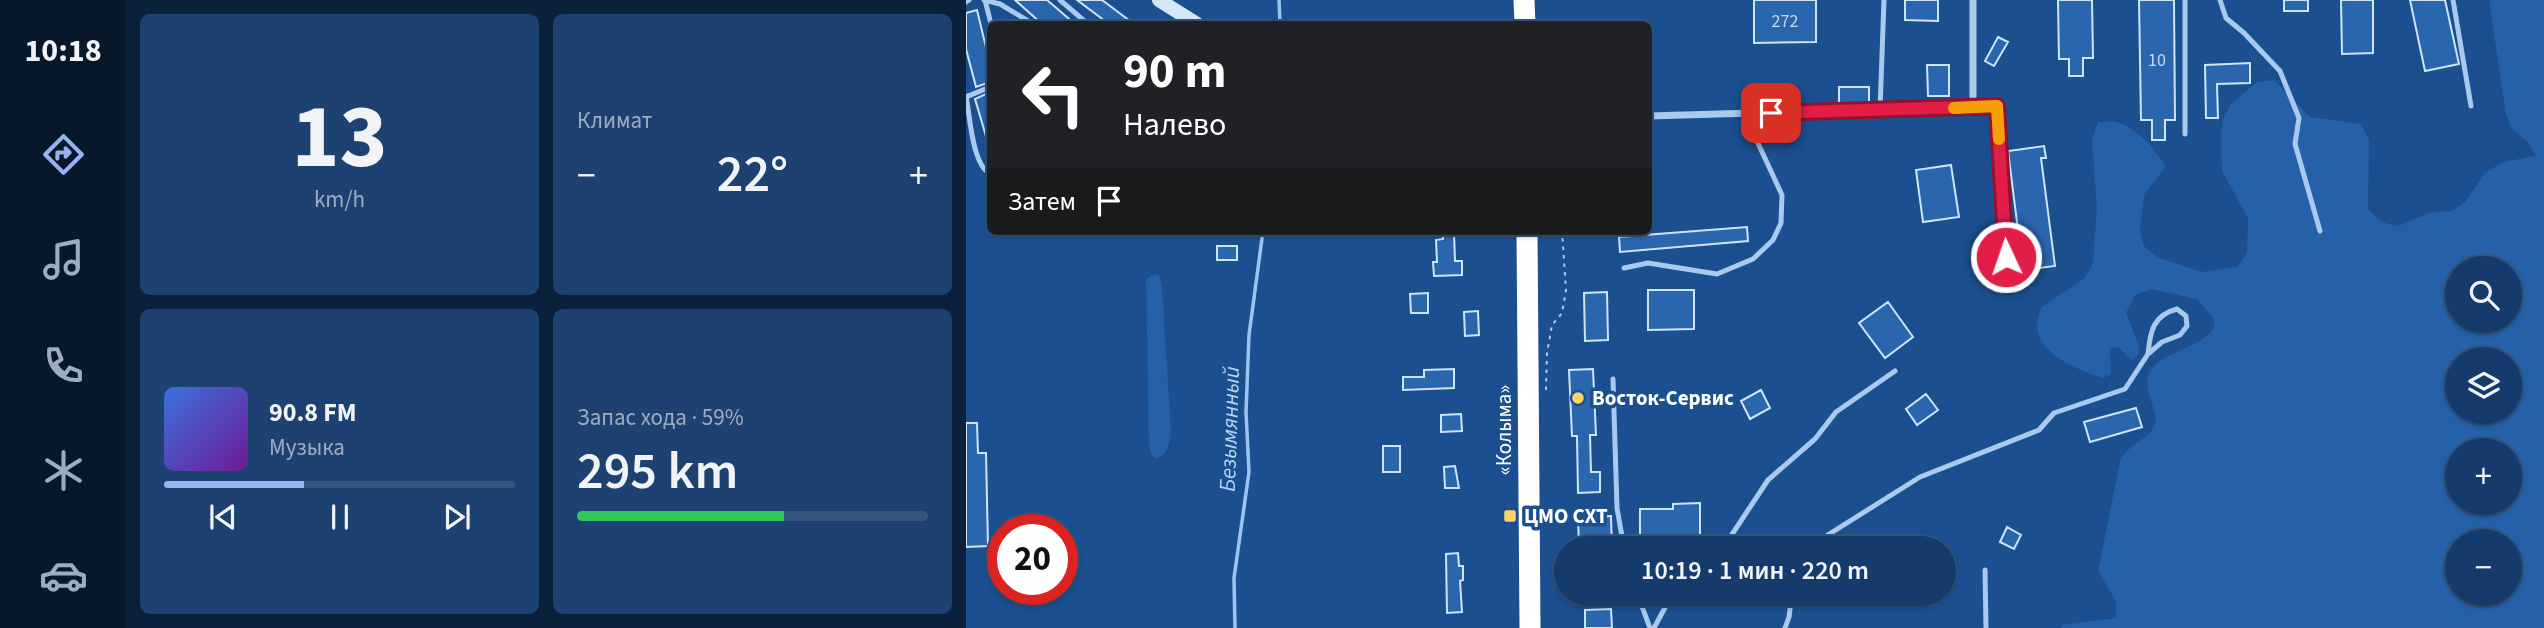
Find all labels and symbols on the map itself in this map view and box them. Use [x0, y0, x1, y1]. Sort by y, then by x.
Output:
house number: 272 [1772, 9, 1798, 34]
house number: 10 [2148, 48, 2166, 73]
pin [1741, 83, 1801, 143]
position arrow [1969, 220, 2043, 294]
water label: Безымянный [1211, 366, 1248, 492]
place label: Восток-Сервис [1592, 383, 1734, 413]
street label: «Колыма» [1489, 385, 1519, 475]
marker: Восток-Сервис [1570, 390, 1586, 406]
place label: ЦМО СХТ [1524, 501, 1608, 531]
marker: ЦМО СХТ [1502, 508, 1518, 524]
speed limit sign: 20 [987, 514, 1078, 605]

